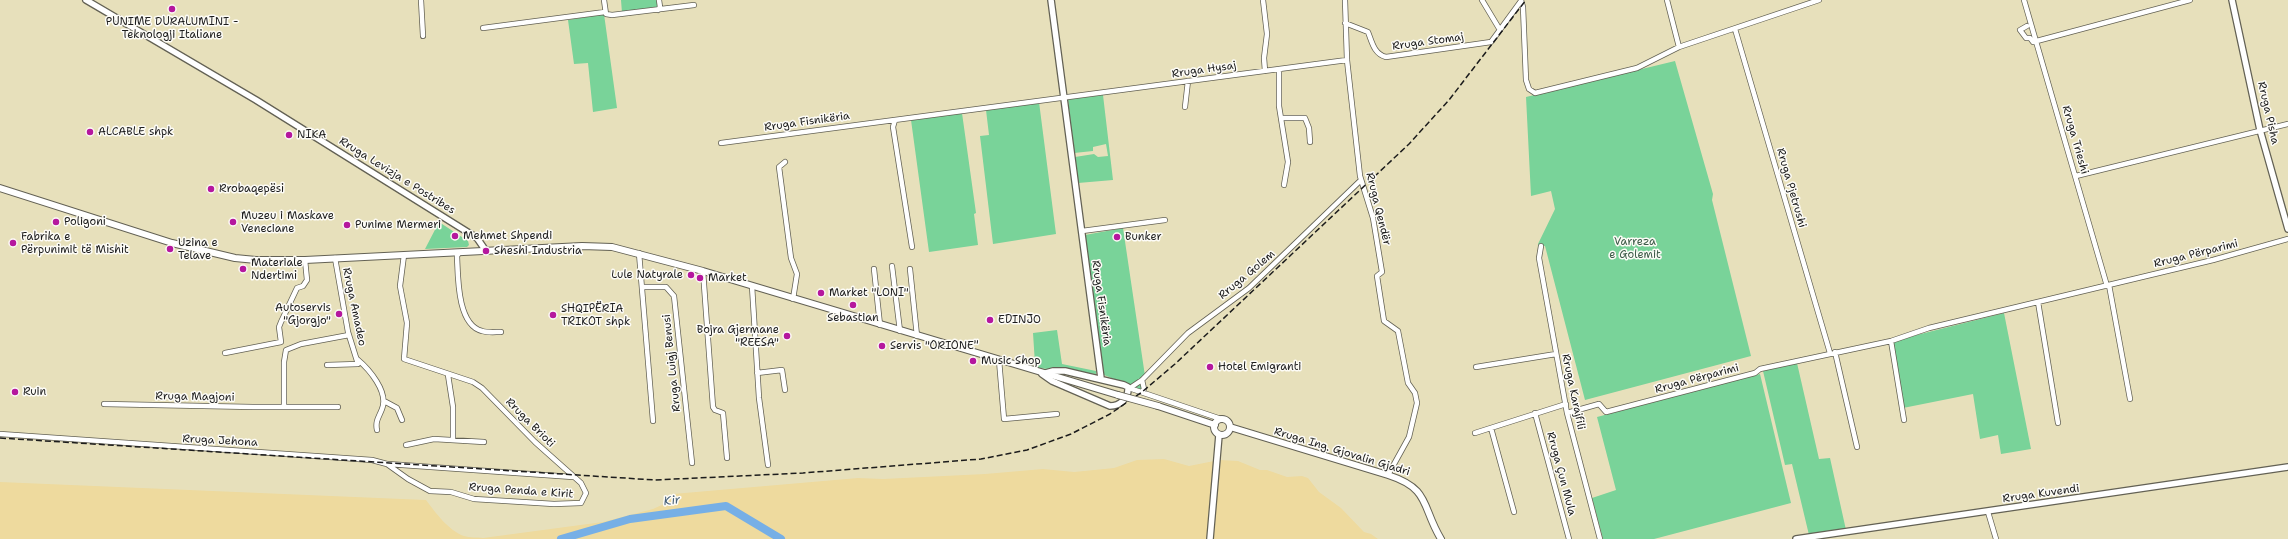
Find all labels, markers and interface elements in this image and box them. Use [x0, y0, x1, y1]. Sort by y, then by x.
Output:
marker: PUNIME DURALUMINI - Teknologji Italiane [167, 4, 177, 14]
place label: PUNIME DURALUMINI - Teknologji Italiane [106, 15, 238, 41]
street label: Rruga Stomaj [1391, 30, 1465, 54]
street label: Rruga Hysaj [1171, 59, 1237, 81]
street label: Rruga Pisha [2254, 80, 2282, 146]
street label: Rruga Trieshi [2059, 104, 2091, 176]
street label: Rruga Fisnikëria [763, 109, 851, 135]
place label: ALCABLE shpk [98, 125, 173, 139]
marker: ALCABLE shpk [85, 127, 95, 137]
place label: NIKA [297, 128, 326, 142]
marker: NIKA [284, 130, 294, 140]
street label: Rruga Levizja e Postribes [336, 135, 458, 217]
street label: Rruga Pjetrushi [1773, 147, 1809, 229]
street label: Rruga Qendër [1363, 171, 1393, 247]
place label: Rrobaqepësi [219, 182, 284, 196]
marker: Rrobaqepësi [206, 184, 216, 194]
place label: Muzeu i Maskave Veneciane [241, 209, 334, 235]
place label: Poligoni [64, 215, 106, 229]
marker: Poligoni [51, 217, 61, 227]
marker: Muzeu i Maskave Veneciane [228, 217, 238, 227]
place label: Punime Mermeri [355, 218, 441, 232]
marker: Punime Mermeri [342, 220, 352, 230]
place label: Mehmet Shpendi [463, 229, 552, 243]
place label: Fabrika e Përpunimit të Mishit [21, 230, 129, 256]
place label: Bunker [1125, 230, 1162, 244]
marker: Mehmet Shpendi [450, 231, 460, 241]
marker: Bunker [1112, 232, 1122, 242]
park label: Varreza e Golemit [1609, 235, 1661, 261]
place label: Uzina e Telave [178, 236, 218, 262]
street label: Rruga Përparimi [2153, 237, 2239, 271]
marker: Fabrika e Përpunimit të Mishit [8, 238, 18, 248]
marker: Uzina e Telave [165, 244, 175, 254]
place label: Sheshi Industria [494, 244, 582, 258]
marker: Sheshi Industria [481, 246, 491, 256]
street label: Rruga Golem [1216, 248, 1278, 302]
place label: Materiale Ndertimi [251, 256, 303, 282]
street label: Rruga Fisnikëria [1088, 259, 1114, 347]
marker: Materiale Ndertimi [238, 264, 248, 274]
street label: Rruga Amadeo [339, 267, 369, 347]
place label: Lule Natyrale [611, 268, 683, 282]
marker: Lule Natyrale [686, 270, 696, 280]
place label: Market [708, 271, 747, 285]
marker: Market [695, 273, 705, 283]
place label: Market "LONI" [829, 286, 909, 300]
marker: Market "LONI" [816, 288, 826, 298]
marker: Sebastian [848, 300, 858, 310]
place label: Autoservis "Gjorgjo" [275, 301, 331, 327]
place label: SHQIPËRIA TRIKOT shpk [561, 302, 630, 328]
marker: Autoservis "Gjorgjo" [334, 309, 344, 319]
marker: SHQIPËRIA TRIKOT shpk [548, 310, 558, 320]
place label: Sebastian [827, 311, 879, 325]
place label: EDINJO [998, 313, 1041, 327]
street label: Rruga Luigj Benusi [660, 314, 684, 412]
marker: EDINJO [985, 315, 995, 325]
place label: Bojra Gjermane "REESA" [697, 323, 779, 349]
marker: Bojra Gjermane "REESA" [782, 331, 792, 341]
place label: Servis "ORIONE" [890, 339, 979, 353]
marker: Servis "ORIONE" [877, 341, 887, 351]
street label: Rruga Karajfili [1559, 353, 1587, 431]
place label: Music Shop [981, 354, 1041, 368]
marker: Music Shop [968, 356, 978, 366]
place label: Hotel Emigranti [1218, 360, 1301, 374]
street label: Rruga Përparimi [1654, 361, 1740, 397]
marker: Hotel Emigranti [1205, 362, 1215, 372]
place label: Ruin [23, 385, 46, 399]
marker: Ruin [10, 387, 20, 397]
street label: Rruga Magjoni [155, 390, 235, 404]
street label: Rruga Brioti [503, 396, 557, 450]
street label: Rruga Ing. Gjovalin Gjadri [1272, 425, 1412, 479]
street label: Rruga Çun Mula [1543, 431, 1579, 517]
street label: Rruga Jehona [182, 432, 258, 450]
street label: Rruga Penda e Kirit [468, 481, 574, 501]
street label: Rruga Kuvendi [2002, 482, 2080, 506]
water label: Kir [663, 493, 681, 509]

